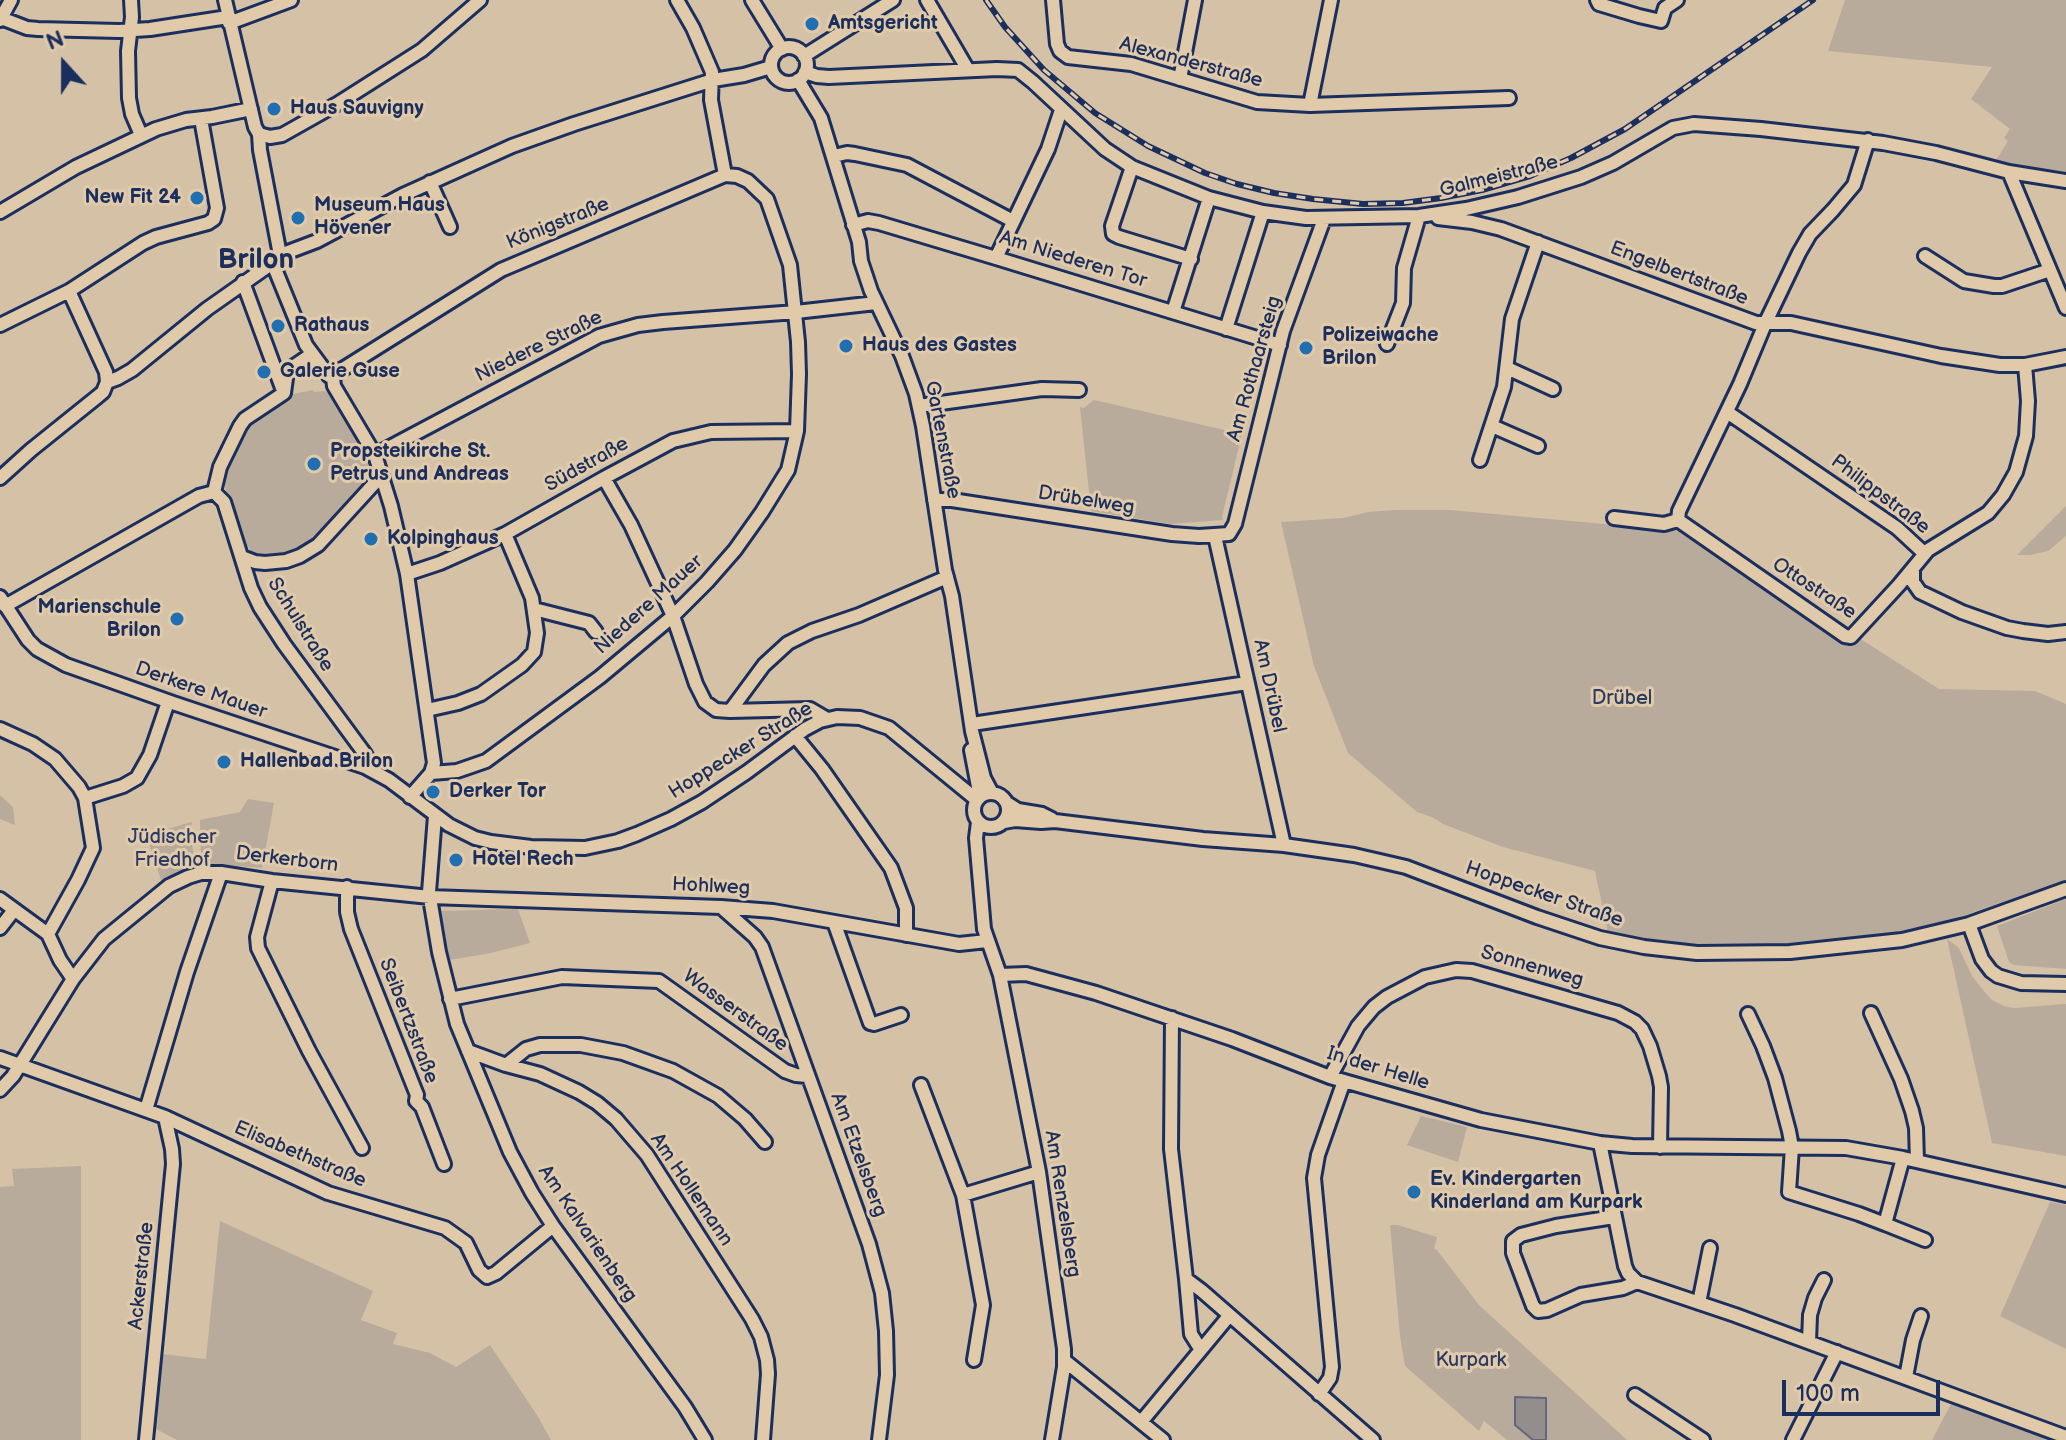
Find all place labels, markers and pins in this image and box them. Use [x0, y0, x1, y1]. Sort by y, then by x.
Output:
place label: Amtsgericht [828, 12, 938, 36]
marker: Amtsgericht [803, 15, 821, 33]
place label: Haus Sauvigny [290, 97, 424, 121]
marker: Haus Sauvigny [265, 100, 283, 118]
place label: New Fit 24 [85, 186, 181, 210]
marker: New Fit 24 [188, 189, 206, 207]
place label: Museum Haus Hövener [314, 194, 445, 241]
marker: Museum Haus Hövener [289, 209, 307, 227]
place label: Rathaus [294, 314, 369, 338]
marker: Rathaus [269, 317, 287, 335]
place label: Polizeiwache Brilon [1322, 324, 1438, 371]
place label: Haus des Gastes [862, 334, 1017, 358]
marker: Haus des Gastes [837, 337, 855, 355]
marker: Polizeiwache Brilon [1297, 339, 1315, 357]
place label: Galerie Guse [280, 360, 400, 384]
marker: Galerie Guse [255, 363, 273, 381]
place label: Propsteikirche St. Petrus und Andreas [330, 440, 509, 487]
marker: Propsteikirche St. Petrus und Andreas [305, 455, 323, 473]
place label: Kolpinghaus [387, 527, 499, 551]
marker: Kolpinghaus [362, 530, 380, 548]
place label: Marienschule Brilon [37, 596, 161, 643]
marker: Marienschule Brilon [168, 610, 186, 628]
place label: Hallenbad Brilon [240, 750, 393, 774]
marker: Hallenbad Brilon [215, 753, 233, 771]
place label: Derker Tor [449, 780, 546, 804]
marker: Derker Tor [424, 783, 442, 801]
place label: Hotel Rech [472, 848, 574, 872]
marker: Hotel Rech [447, 851, 465, 869]
place label: Ev. Kindergarten Kinderland am Kurpark [1430, 1168, 1642, 1215]
marker: Ev. Kindergarten Kinderland am Kurpark [1405, 1183, 1423, 1201]

